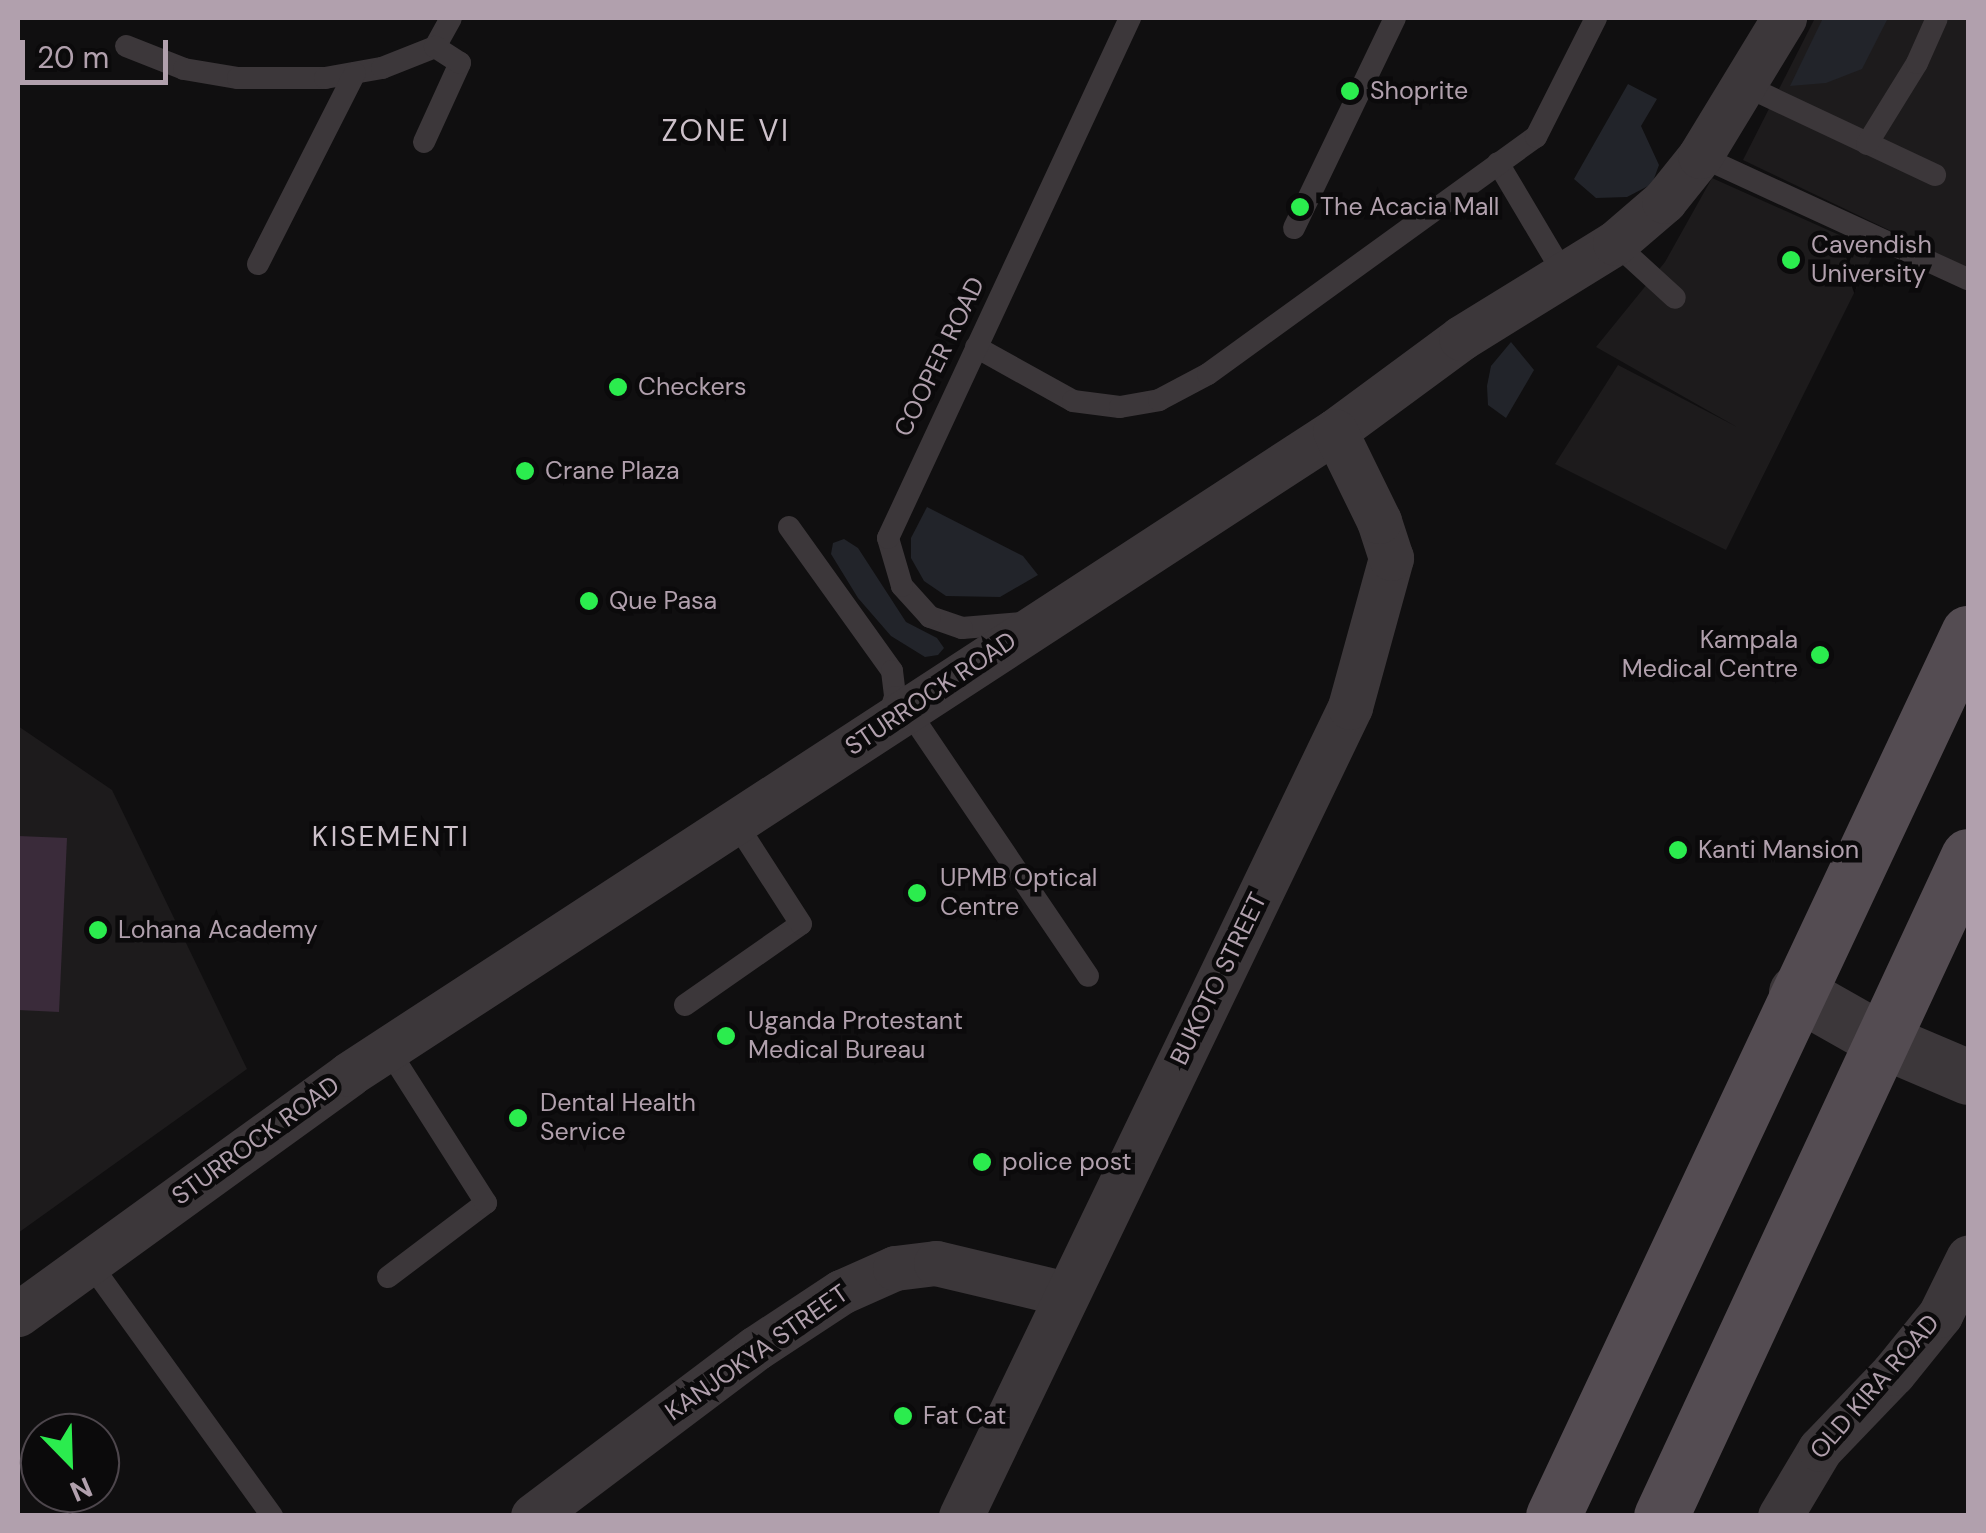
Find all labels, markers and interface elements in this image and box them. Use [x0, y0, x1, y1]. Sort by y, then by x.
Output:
scale bar [25, 20, 172, 82]
text: 20 m [37, 38, 109, 77]
place label: Shoprite [1370, 76, 1468, 106]
marker: Shoprite [1339, 80, 1361, 102]
district label: ZONE VI [661, 113, 791, 149]
place label: The Acacia Mall [1320, 192, 1499, 222]
marker: The Acacia Mall [1289, 196, 1311, 218]
place label: Cavendish University [1811, 231, 1932, 290]
marker: Cavendish University [1780, 249, 1802, 271]
street label: COOPER ROAD [888, 272, 992, 442]
place label: Checkers [638, 372, 746, 402]
marker: Checkers [607, 376, 629, 398]
place label: Crane Plaza [545, 456, 680, 486]
marker: Crane Plaza [514, 460, 536, 482]
place label: Que Pasa [609, 586, 717, 616]
marker: Que Pasa [578, 590, 600, 612]
street label: STURROCK ROAD [840, 626, 1022, 762]
place label: Kampala Medical Centre [1622, 626, 1798, 685]
marker: Kampala Medical Centre [1807, 642, 1833, 668]
district label: KISEMENTI [312, 820, 470, 854]
place label: Kanti Mansion [1698, 835, 1859, 865]
marker: Kanti Mansion [1667, 839, 1689, 861]
place label: UPMB Optical Centre [940, 864, 1097, 923]
marker: UPMB Optical Centre [904, 880, 930, 906]
street label: BUKOTO STREET [1164, 888, 1274, 1070]
place label: Lohana Academy [118, 915, 318, 945]
marker: Lohana Academy [87, 919, 109, 941]
place label: Uganda Protestant Medical Bureau [748, 1007, 963, 1066]
marker: Uganda Protestant Medical Bureau [713, 1023, 739, 1049]
street label: STURROCK ROAD [167, 1070, 345, 1212]
place label: Dental Health Service [540, 1089, 696, 1148]
marker: Dental Health Service [505, 1105, 531, 1131]
place label: police post [1002, 1147, 1131, 1177]
marker: police post [971, 1151, 993, 1173]
street label: KANJOKYA STREET [660, 1279, 854, 1427]
street label: OLD KIRA ROAD [1804, 1309, 1946, 1465]
place label: Fat Cat [923, 1401, 1006, 1431]
marker: Fat Cat [892, 1405, 914, 1427]
north arrow [20, 1413, 120, 1513]
text: N [65, 1468, 98, 1510]

